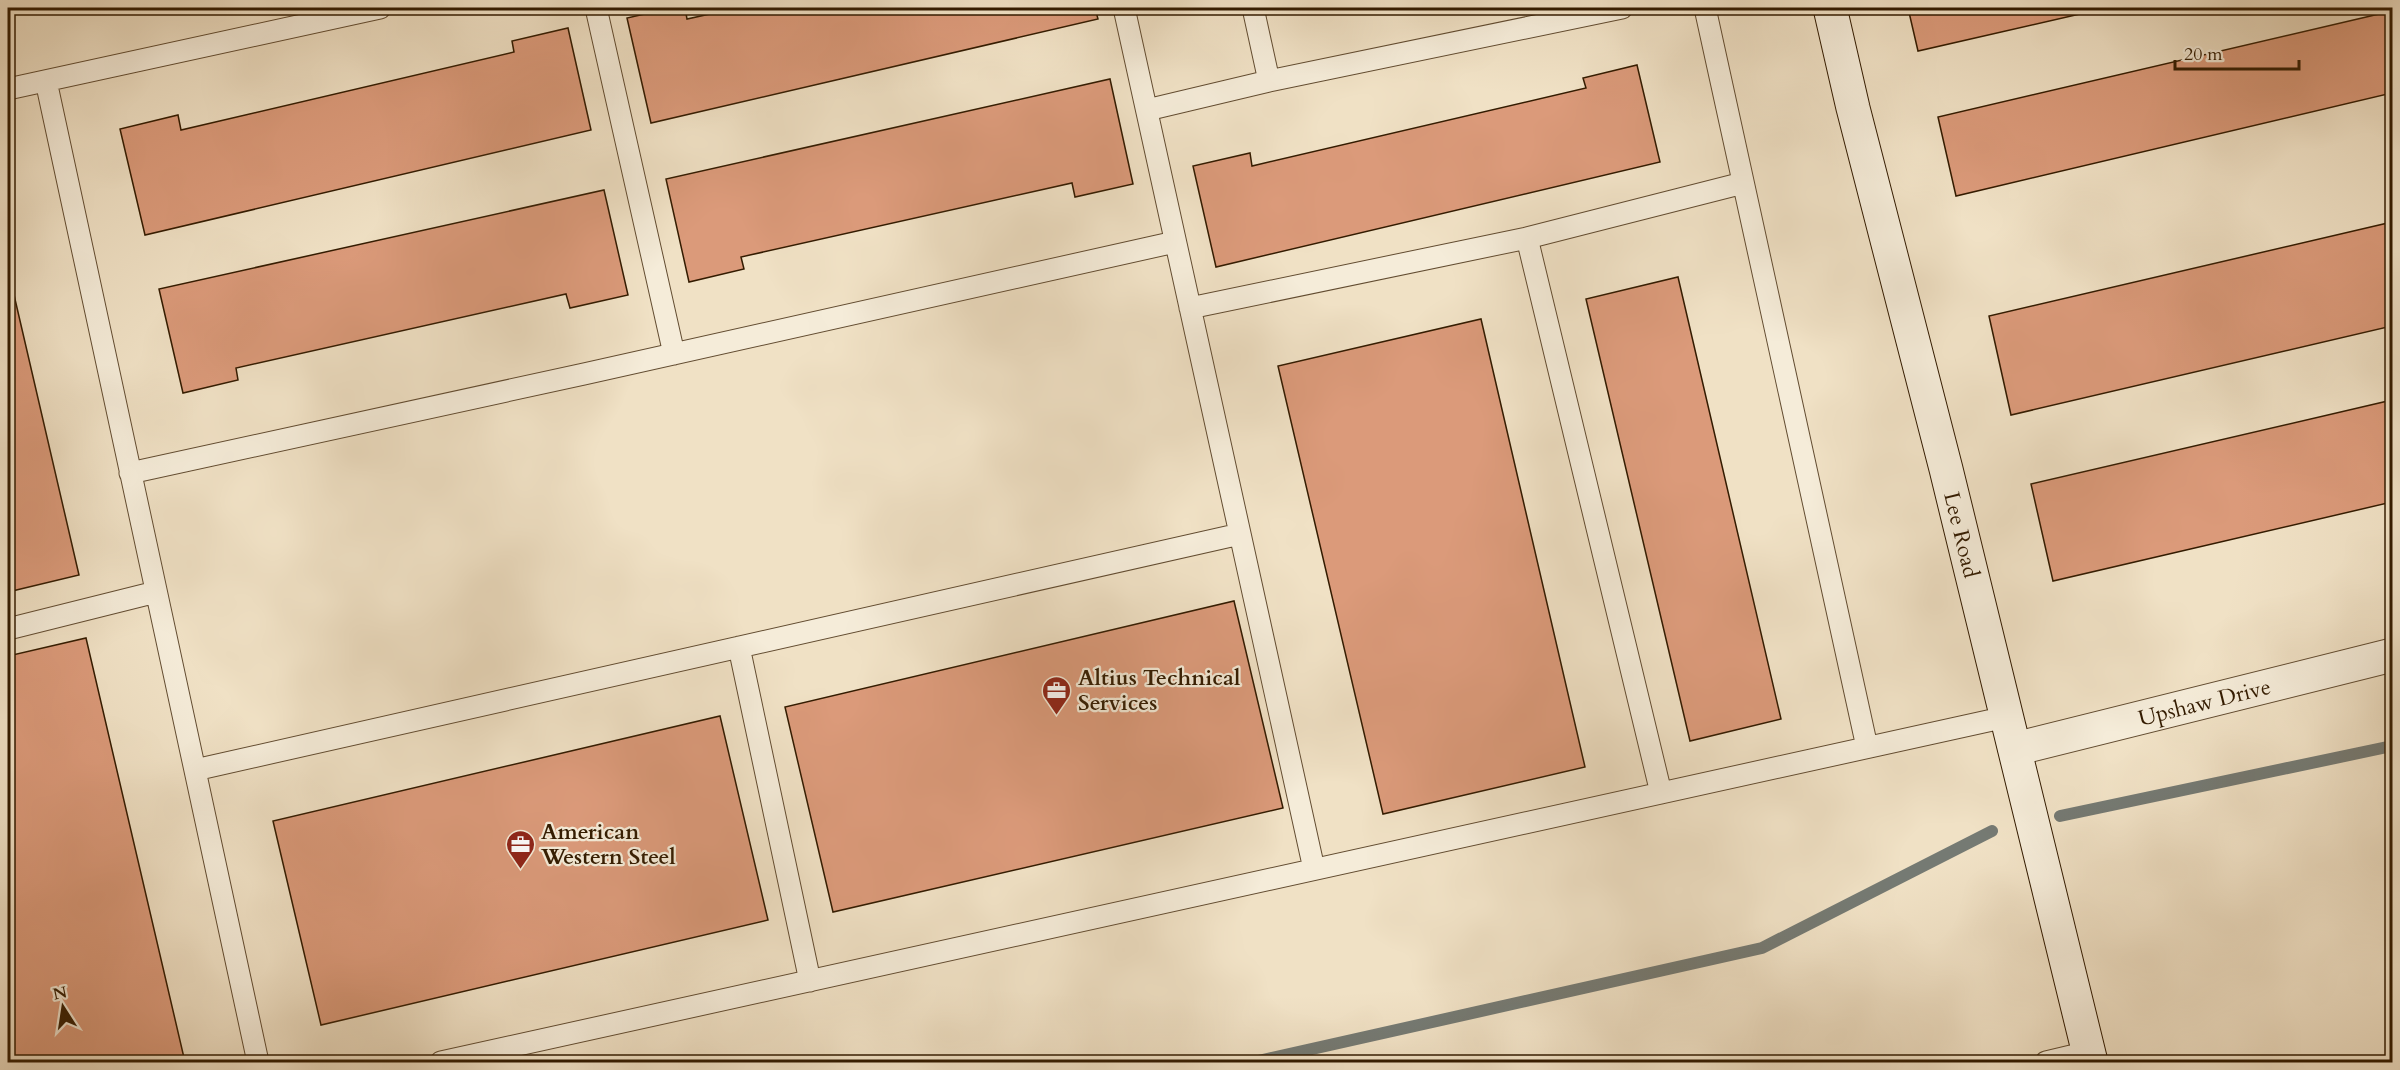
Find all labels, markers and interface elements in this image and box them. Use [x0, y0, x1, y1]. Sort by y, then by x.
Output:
scale bar [2175, 33, 2300, 71]
text: 20 m [2184, 42, 2223, 67]
street label: Lee Road [1936, 489, 1986, 581]
place label: Altius Technical Services [1078, 663, 1241, 718]
street label: Upshaw Drive [2135, 672, 2274, 734]
office icon: Altius Technical Services [1041, 674, 1073, 716]
place label: American Western Steel [540, 817, 676, 872]
office icon: American Western Steel [504, 828, 536, 870]
north arrow [33, 977, 93, 1037]
text: N [51, 981, 69, 1006]

